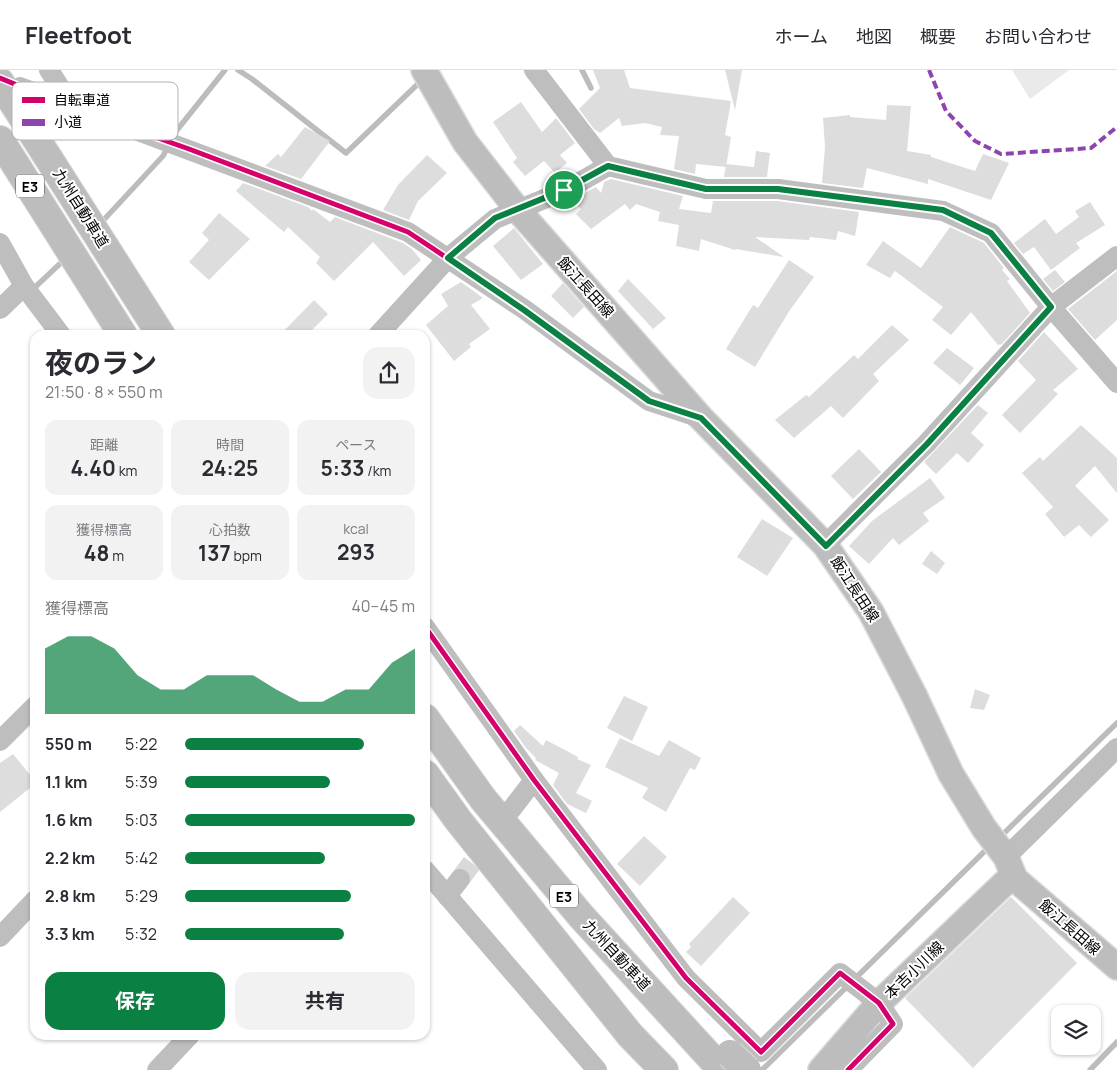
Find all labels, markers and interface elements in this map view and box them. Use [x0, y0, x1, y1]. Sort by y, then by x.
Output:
text: Fleetfoot [25, 18, 132, 51]
text: ホーム [775, 24, 828, 48]
text: 地図 [856, 24, 892, 48]
text: 概要 [920, 24, 956, 48]
text: お問い合わせ [984, 24, 1092, 48]
legend [12, 82, 178, 140]
text: 自転車道 [54, 90, 110, 109]
text: 小道 [54, 112, 82, 131]
street label: 九州自動車道 [48, 164, 114, 252]
pin [543, 169, 585, 211]
road number: E3 [16, 174, 44, 198]
icon: arrive [550, 176, 578, 204]
street label: 飯江長田線 [553, 252, 619, 322]
text: 夜のラン [45, 343, 157, 381]
button: share [363, 347, 415, 399]
text: 21:50 · 8 × 550 m [45, 381, 163, 403]
text: 距離 [90, 435, 118, 454]
text: 時間 [216, 435, 244, 454]
text: ペース [335, 435, 377, 454]
text: 4.40 [71, 454, 116, 482]
text: 24:25 [202, 454, 258, 482]
text: 5:33 [321, 454, 364, 482]
text: km [116, 461, 137, 480]
text: /km [364, 461, 391, 480]
text: kcal [343, 519, 369, 538]
text: 獲得標高 [76, 520, 132, 539]
text: 心拍数 [209, 520, 251, 539]
text: 293 [337, 538, 375, 566]
text: 48 [84, 539, 109, 567]
text: 137 [198, 539, 231, 567]
text: m [109, 546, 124, 565]
text: bpm [231, 546, 262, 565]
street label: 飯江長田線 [826, 552, 884, 626]
text: 40–45 m [351, 595, 415, 617]
text: 獲得標高 [45, 597, 109, 619]
text: 550 m [45, 733, 92, 755]
text: 5:22 [125, 733, 157, 755]
text: 1.1 km [45, 771, 88, 793]
text: 5:39 [125, 771, 158, 793]
text: 1.6 km [45, 809, 92, 831]
text: 5:03 [125, 809, 158, 831]
text: 2.2 km [45, 847, 95, 869]
text: 5:42 [125, 847, 158, 869]
road number: E3 [550, 884, 578, 908]
text: 2.8 km [45, 885, 95, 907]
text: 5:29 [125, 885, 158, 907]
street label: 飯江長田線 [1035, 894, 1105, 960]
street label: 九州自動車道 [579, 915, 655, 995]
text: 3.3 km [45, 923, 95, 945]
text: 5:32 [125, 923, 157, 945]
street label: 本吉小川線 [880, 936, 948, 1004]
button: 保存 [45, 972, 225, 1030]
button: 共有 [235, 972, 415, 1030]
map controls [1051, 1005, 1101, 1055]
button: layers [1051, 1005, 1101, 1055]

